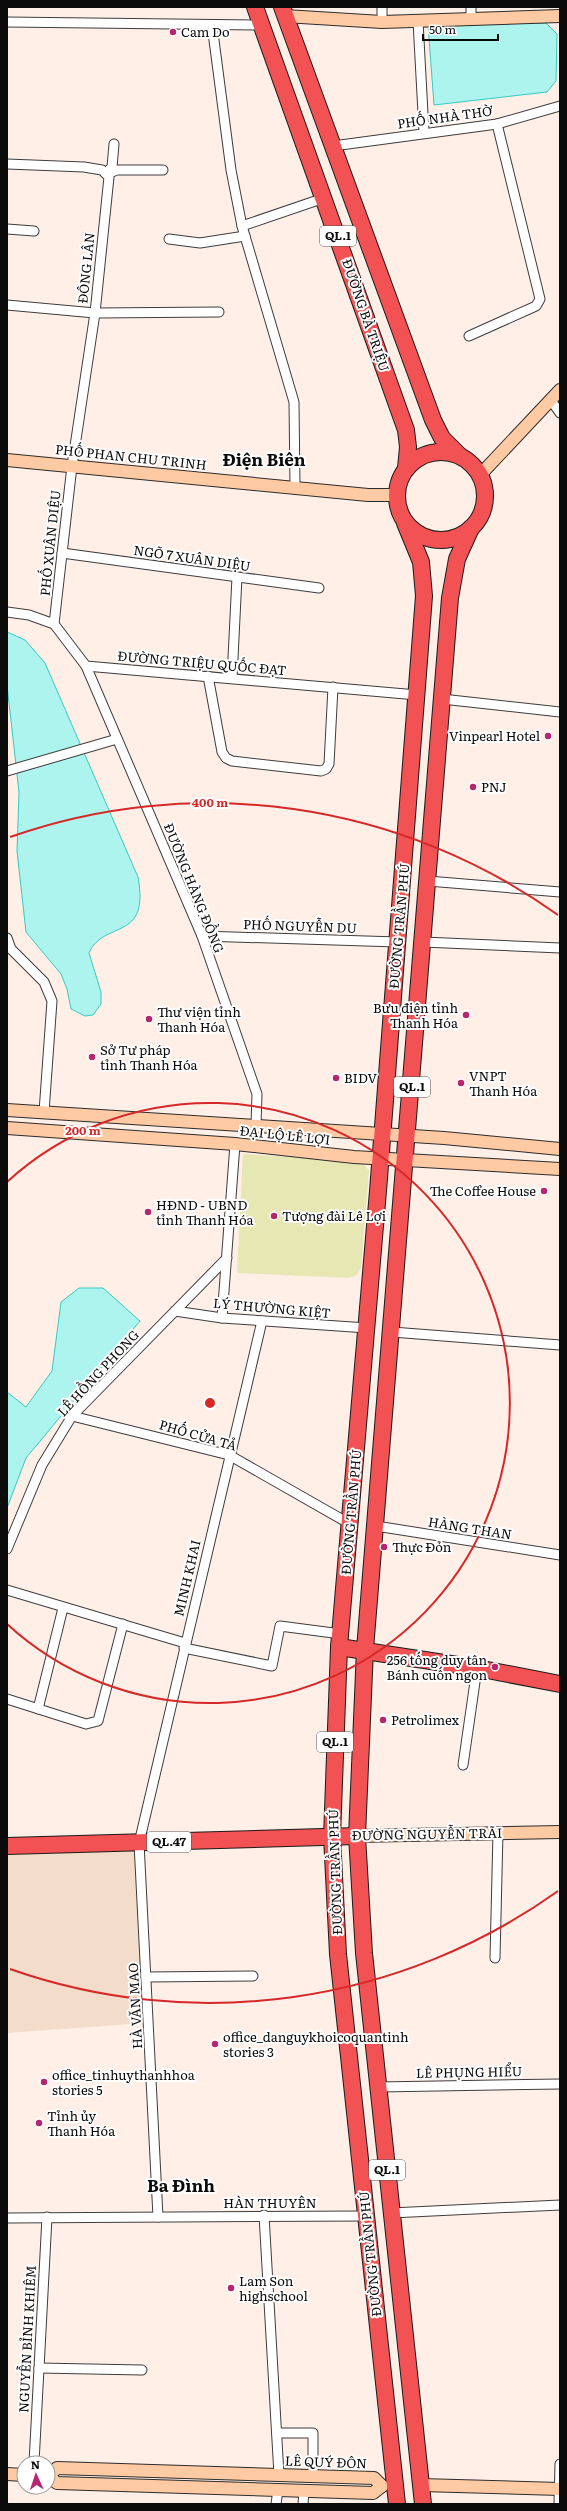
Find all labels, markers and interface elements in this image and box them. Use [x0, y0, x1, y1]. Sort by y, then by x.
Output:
scale bar [423, 16, 498, 42]
text: 50 m [429, 20, 456, 38]
place label: Cam Do [181, 22, 230, 41]
marker: Cam Do [168, 27, 178, 37]
street label: PHỐ NHÀ THỜ [396, 99, 494, 133]
road number: QL.1 [320, 226, 356, 246]
street label: ĐÔNG LÂN [72, 231, 99, 305]
street label: ĐƯỜNG BÀ TRIỆU [338, 256, 395, 374]
street label: PHỐ PHAN CHU TRINH [54, 438, 208, 474]
district label: Điện Biên [222, 446, 306, 471]
street label: PHỐ XUÂN DIỆU [33, 489, 65, 597]
street label: NGÕ 7 XUÂN DIỆU [132, 540, 252, 575]
street label: ĐƯỜNG TRIỆU QUỐC ĐẠT [117, 645, 288, 679]
place label: Vinpearl Hotel [449, 726, 541, 745]
marker: Vinpearl Hotel [543, 731, 553, 741]
place label: PNJ [481, 777, 506, 796]
marker: PNJ [468, 782, 478, 792]
text: 400 m [192, 793, 228, 811]
street label: ĐƯỜNG HÀNG ĐỒNG [160, 820, 230, 956]
street label: ĐƯỜNG TRẦN PHÚ [384, 862, 413, 990]
street label: PHỐ NGUYỄN DU [243, 913, 357, 937]
place label: Bưu điện tỉnh Thanh Hóa [373, 998, 458, 1032]
place label: Thư viện tỉnh Thanh Hóa [157, 1002, 241, 1036]
marker: Bưu điện tỉnh Thanh Hóa [461, 1010, 471, 1020]
marker: Thư viện tỉnh Thanh Hóa [144, 1014, 154, 1024]
place label: Sở Tư pháp tỉnh Thanh Hóa [100, 1040, 198, 1074]
marker: Sở Tư pháp tỉnh Thanh Hóa [87, 1052, 97, 1062]
place label: VNPT Thanh Hóa [469, 1066, 537, 1100]
place label: BIDV [344, 1068, 377, 1087]
marker: BIDV [331, 1073, 341, 1083]
road number: QL.1 [394, 1077, 430, 1097]
marker: VNPT Thanh Hóa [456, 1078, 466, 1088]
street label: ĐẠI LỘ LÊ LỢI [239, 1120, 331, 1149]
text: 200 m [65, 1121, 101, 1139]
place label: The Coffee House [429, 1181, 536, 1200]
marker: The Coffee House [539, 1186, 549, 1196]
place label: HĐND - UBND tỉnh Thanh Hóa [156, 1195, 254, 1229]
place label: Tượng đài Lê Lợi [282, 1206, 387, 1225]
marker: HĐND - UBND tỉnh Thanh Hóa [143, 1207, 153, 1217]
marker: Tượng đài Lê Lợi [269, 1211, 279, 1221]
street label: LÝ THƯỜNG KIỆT [212, 1293, 332, 1322]
street label: LÊ HỒNG PHONG [52, 1324, 143, 1420]
centre of rings [203, 1396, 217, 1410]
street label: PHỐ CỬA TẢ [157, 1413, 240, 1455]
street label: ĐƯỜNG TRẦN PHÚ [336, 1448, 365, 1576]
street label: HÀNG THAN [427, 1512, 513, 1544]
place label: Thực Đỏn [392, 1537, 452, 1556]
street label: MINH KHAI [168, 1538, 205, 1618]
marker: Thực Đỏn [379, 1542, 389, 1552]
place label: 256 tống duy tân Bánh cuốn ngon [387, 1650, 487, 1684]
marker: 256 tống duy tân Bánh cuốn ngon [490, 1662, 500, 1672]
place label: Petrolimex [391, 1710, 460, 1729]
marker: Petrolimex [378, 1715, 388, 1725]
road number: QL.1 [317, 1732, 353, 1752]
street label: ĐƯỜNG TRẦN PHÚ [323, 1809, 346, 1935]
street label: ĐƯỜNG NGUYỄN TRÃI [351, 1823, 503, 1844]
road number: QL.47 [147, 1832, 191, 1852]
street label: HÀ VĂN MAO [123, 1962, 146, 2050]
place label: office_danguykhoicoquantinh stories 3 [223, 2027, 409, 2061]
marker: office_danguykhoicoquantinh stories 3 [210, 2039, 220, 2049]
street label: LÊ PHỤNG HIỂU [416, 2061, 522, 2082]
place label: office_tinhuythanhhoa stories 5 [52, 2065, 195, 2099]
marker: office_tinhuythanhhoa stories 5 [39, 2077, 49, 2087]
place label: Tỉnh ủy Thanh Hóa [47, 2106, 115, 2140]
marker: Tỉnh ủy Thanh Hóa [34, 2118, 44, 2128]
road number: QL.1 [369, 2160, 405, 2180]
district label: Ba Đình [147, 2172, 215, 2197]
street label: ĐƯỜNG TRẦN PHÚ [353, 2190, 386, 2318]
street label: HÀN THUYÊN [223, 2193, 317, 2212]
street label: NGUYỄN BỈNH KHIÊM [13, 2265, 40, 2413]
place label: Lam Son highschool [239, 2271, 308, 2305]
marker: Lam Son highschool [226, 2283, 236, 2293]
street label: LÊ QUÝ ĐÔN [285, 2451, 368, 2472]
north arrow [16, 2455, 56, 2495]
text: N [30, 2456, 40, 2472]

